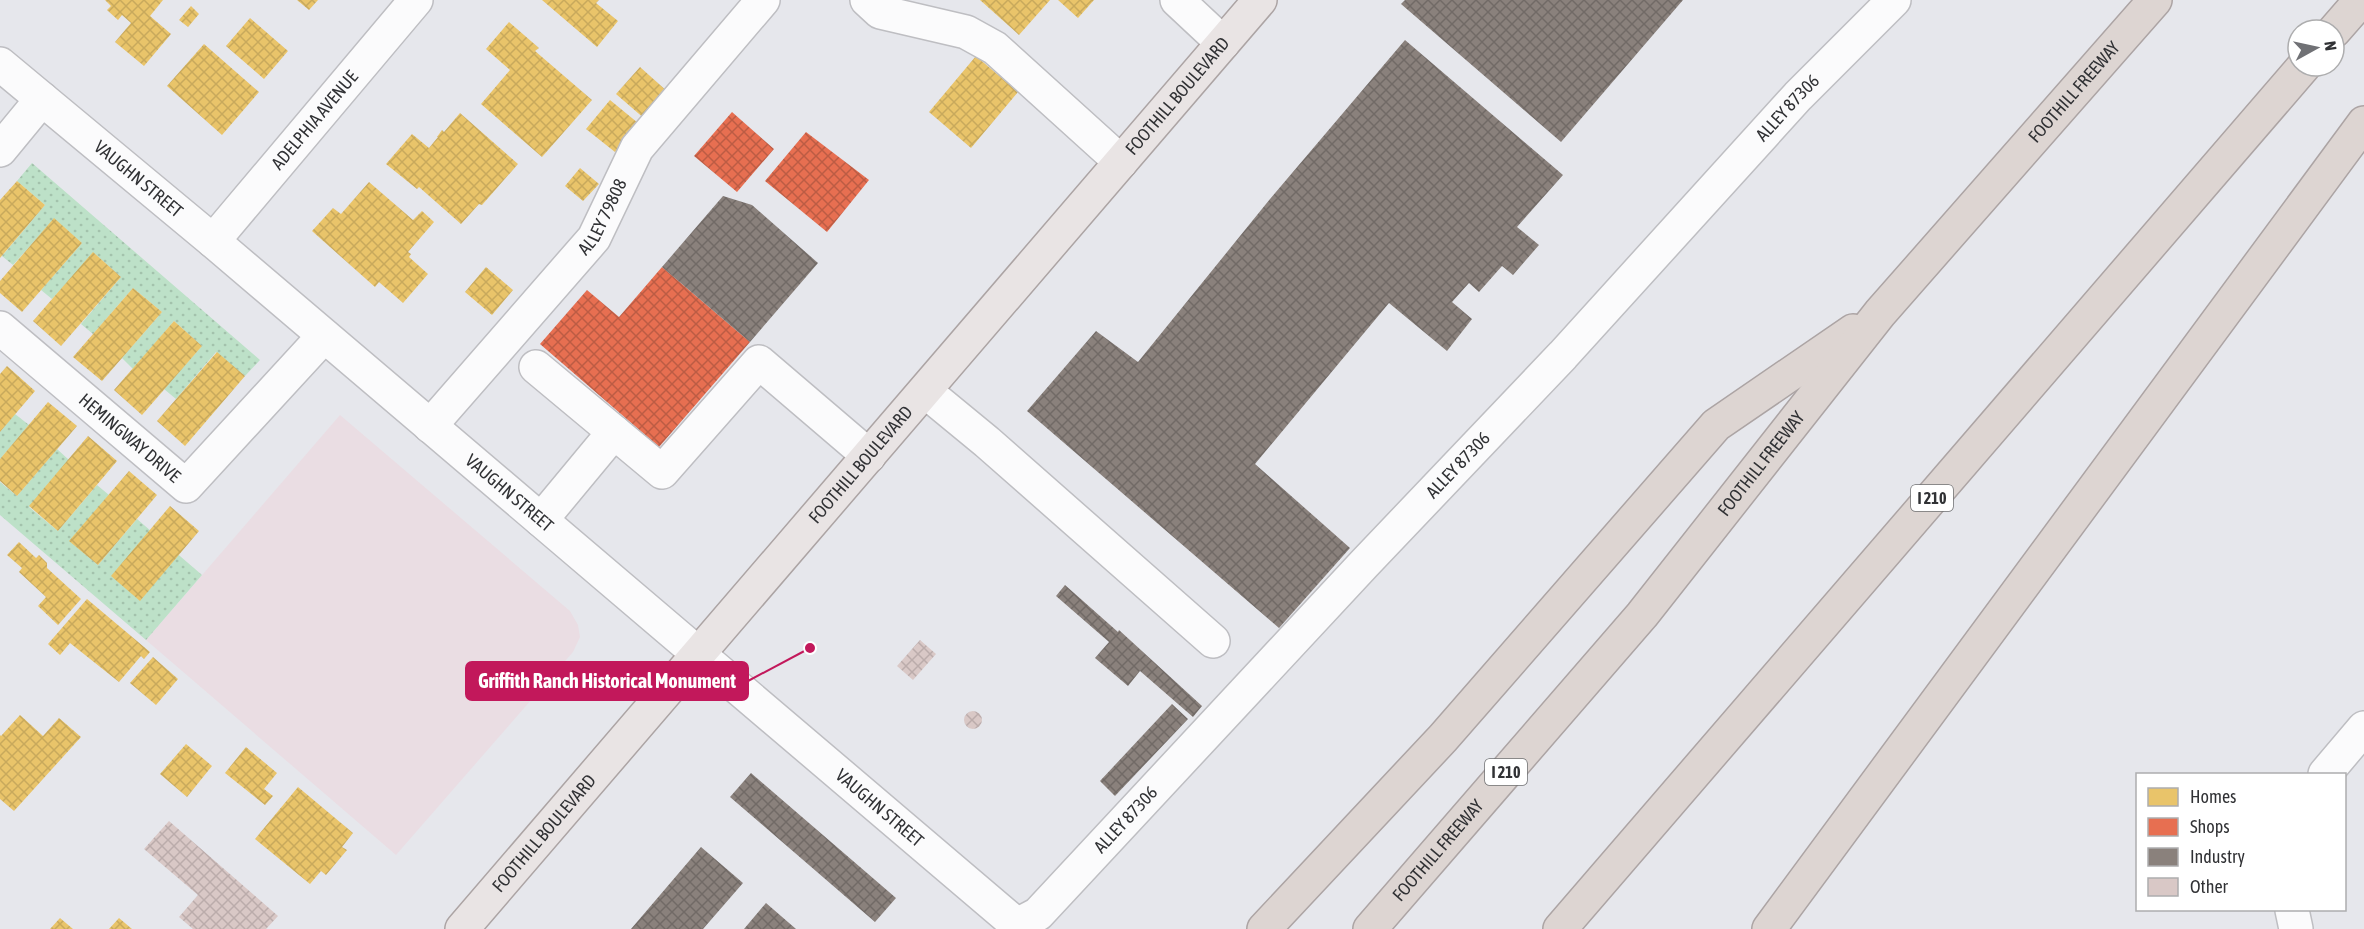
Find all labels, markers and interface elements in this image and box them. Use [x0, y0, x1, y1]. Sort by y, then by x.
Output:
north arrow [2286, 18, 2346, 78]
street label: FOOTHILL BOULEVARD [1121, 33, 1233, 159]
street label: FOOTHILL FREEWAY [2024, 37, 2124, 147]
text: N [2321, 40, 2340, 52]
street label: ADELPHIA AVENUE [267, 66, 362, 173]
street label: ALLEY 87306 [1751, 70, 1823, 145]
street label: VAUGHN STREET [90, 136, 187, 222]
street label: ALLEY 79808 [573, 175, 631, 259]
street label: HEMINGWAY DRIVE [75, 389, 185, 487]
street label: FOOTHILL BOULEVARD [804, 401, 917, 527]
street label: FOOTHILL FREEWAY [1713, 407, 1809, 520]
street label: ALLEY 87306 [1421, 427, 1494, 502]
street label: VAUGHN STREET [461, 449, 558, 536]
road number: I 210 [1911, 485, 1953, 511]
callout: Griffith Ranch Historical Monument [466, 662, 748, 700]
text: Griffith Ranch Historical Monument [478, 669, 736, 692]
road number: I 210 [1485, 759, 1527, 785]
street label: VAUGHN STREET [832, 764, 928, 851]
street label: FOOTHILL BOULEVARD [488, 770, 600, 896]
legend [2136, 773, 2346, 911]
street label: ALLEY 87306 [1089, 782, 1161, 857]
text: Homes [2190, 786, 2236, 807]
street label: FOOTHILL FREEWAY [1388, 795, 1487, 905]
text: Shops [2190, 816, 2230, 837]
text: Industry [2190, 846, 2245, 867]
text: Other [2190, 876, 2229, 897]

